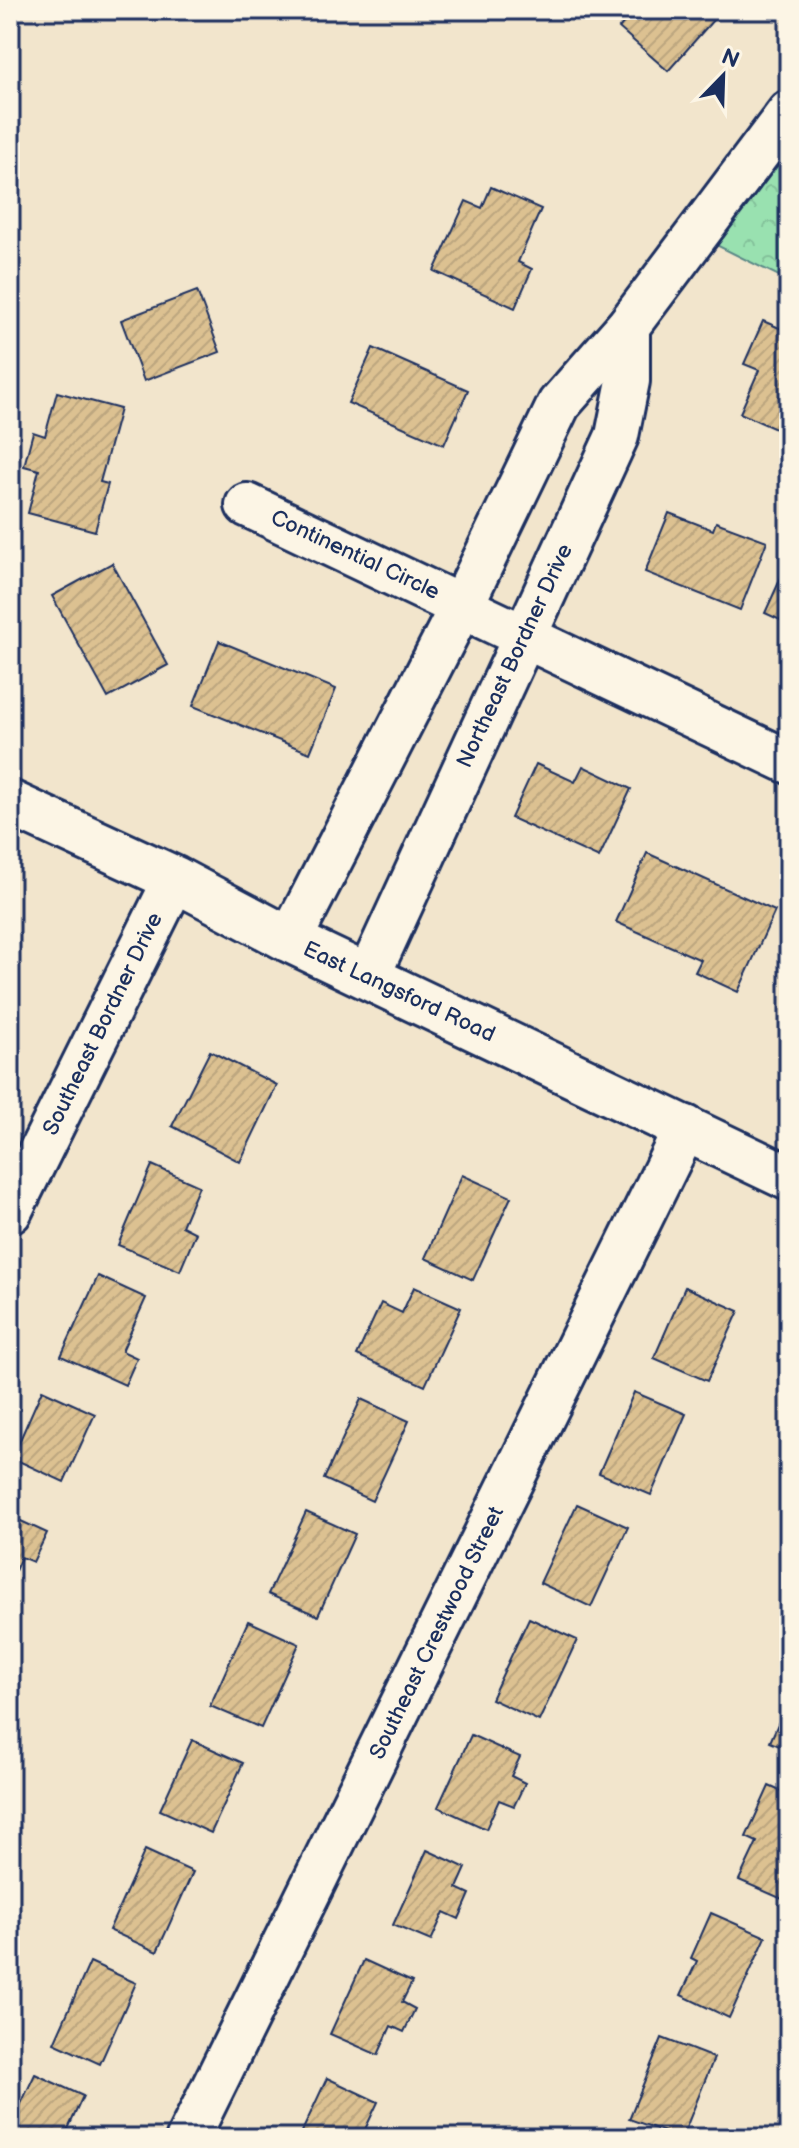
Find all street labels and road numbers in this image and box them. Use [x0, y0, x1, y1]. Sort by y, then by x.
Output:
street label: Continential Circle [266, 504, 444, 606]
street label: Northeast Bordner Drive [451, 540, 579, 772]
street label: Southeast Bordner Drive [37, 908, 169, 1140]
street label: East Langsford Road [299, 936, 499, 1048]
street label: Southeast Crestwood Street [364, 1502, 510, 1764]

